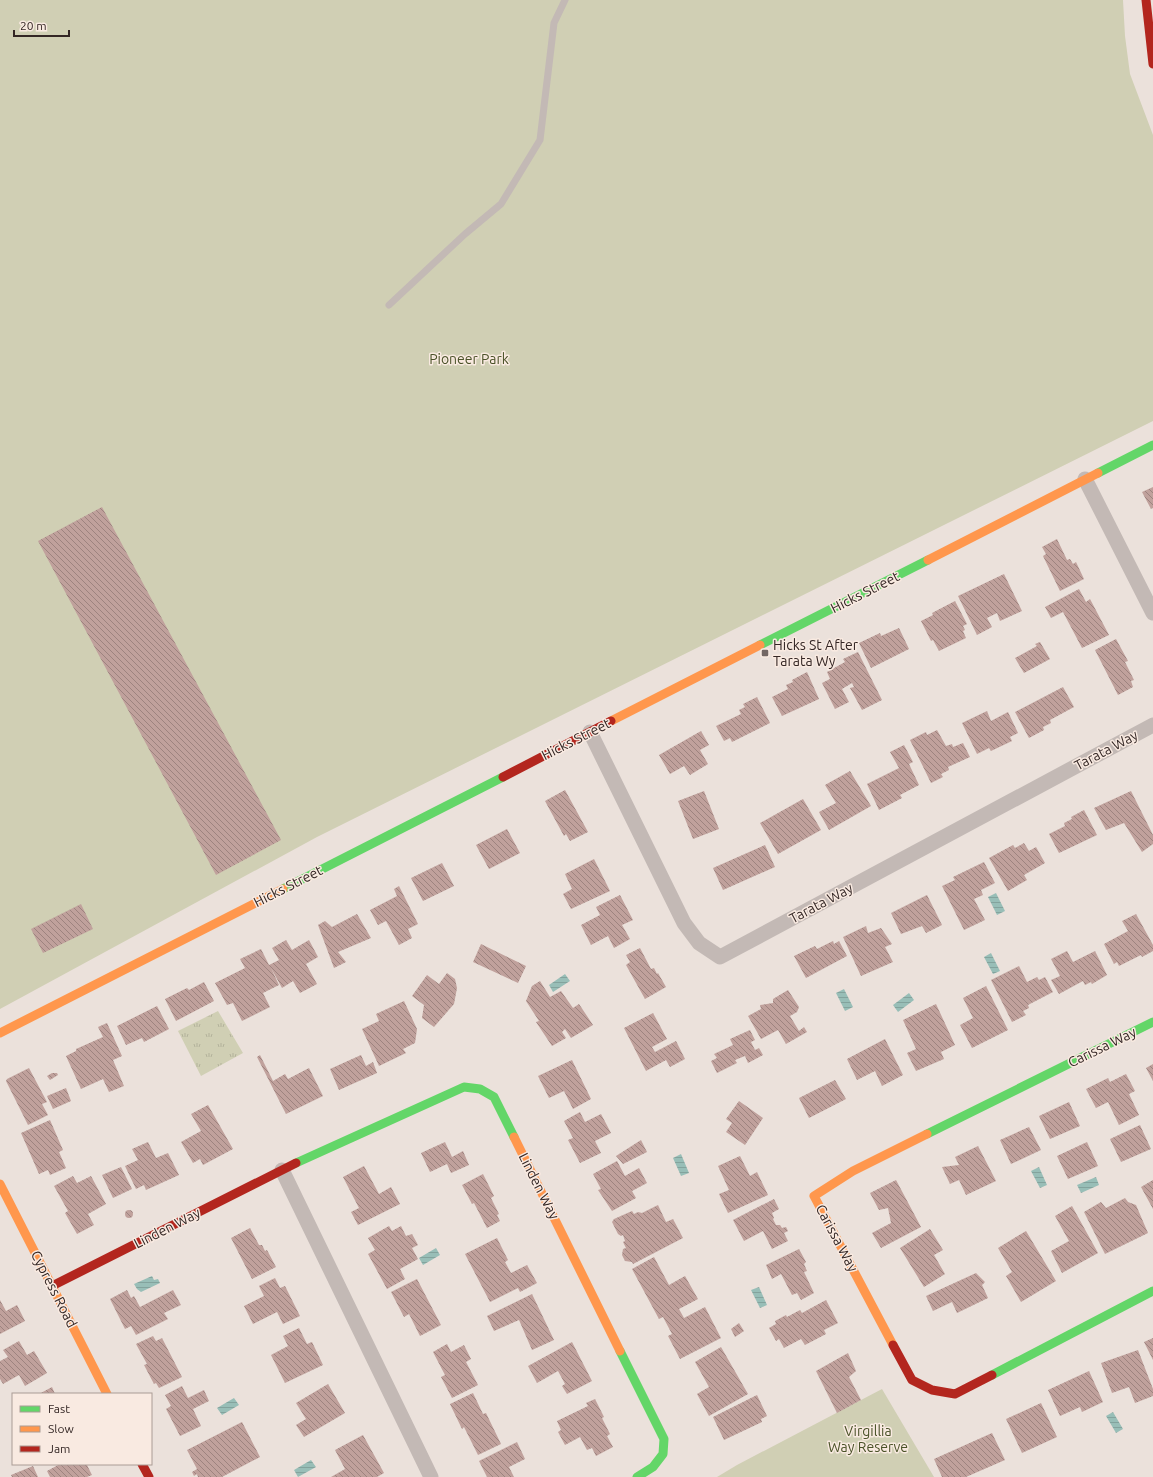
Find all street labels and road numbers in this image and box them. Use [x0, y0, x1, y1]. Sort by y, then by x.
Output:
street label: Hicks Street [828, 568, 903, 616]
street label: Hicks Street [539, 715, 614, 763]
street label: Tarata Way [1072, 727, 1141, 773]
street label: Hicks Street [251, 862, 326, 910]
street label: Tarata Way [787, 880, 856, 926]
street label: Carissa Way [1065, 1024, 1139, 1070]
street label: Linden Way [515, 1150, 563, 1222]
street label: Carissa Way [813, 1202, 861, 1274]
street label: Linden Way [131, 1204, 203, 1252]
street label: Cypress Road [28, 1248, 80, 1330]

